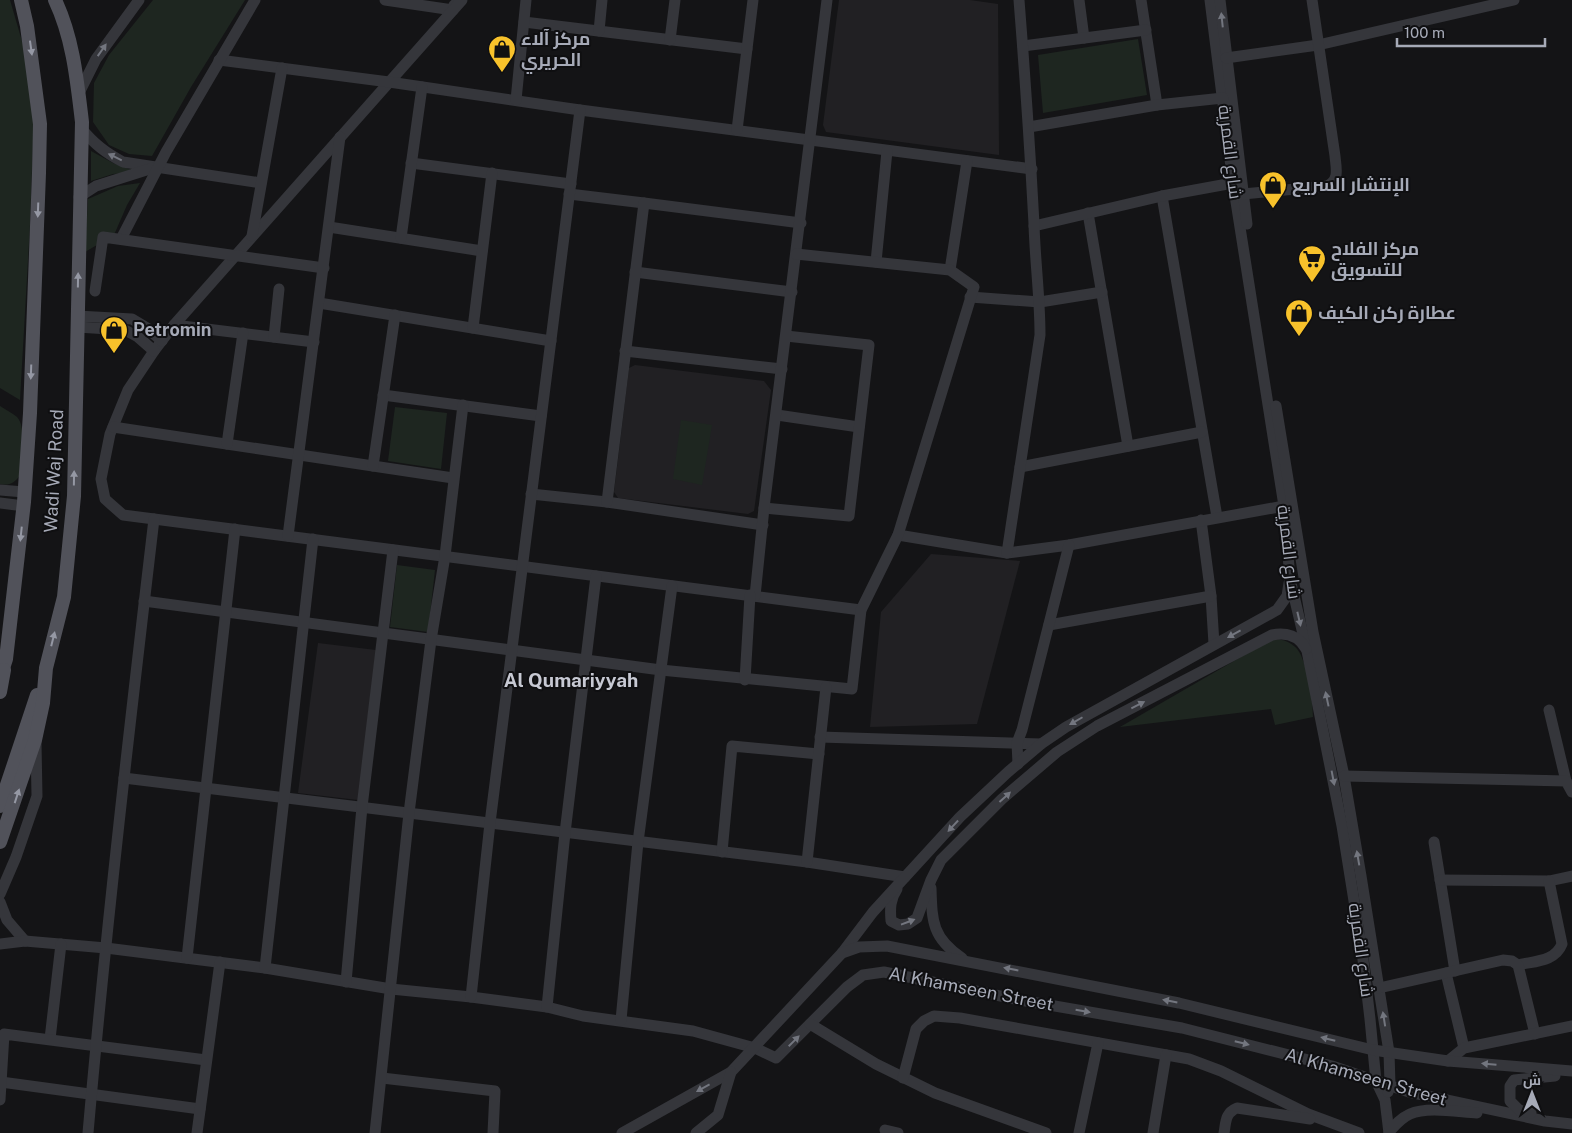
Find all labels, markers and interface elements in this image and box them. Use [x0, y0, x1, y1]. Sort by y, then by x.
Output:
one-way arrow [1218, 12, 1226, 28]
scale bar [1397, 15, 1544, 47]
text: 100 m [1404, 24, 1445, 41]
place label: مركز آلاء الحريري [521, 28, 590, 74]
shop icon: مركز آلاء الحريري [487, 34, 517, 73]
one-way arrow [27, 40, 35, 56]
one-way arrow [97, 43, 107, 57]
street label: شارع القمرية [1212, 104, 1247, 200]
one-way arrow [107, 153, 122, 161]
shop icon: الإنتشار السريع [1258, 170, 1288, 209]
place label: الإنتشار السريع [1292, 174, 1410, 197]
one-way arrow [34, 202, 42, 218]
place label: مركز الفلاح للتسويق [1331, 238, 1419, 281]
supermarket icon: مركز الفلاح للتسويق [1297, 244, 1327, 283]
one-way arrow [74, 272, 82, 288]
shop icon: عطارة ركن الكيف [1284, 298, 1314, 337]
place label: عطارة ركن الكيف [1318, 302, 1456, 324]
shop icon: Petromin [99, 315, 129, 354]
place label: Petromin [133, 319, 211, 340]
one-way arrow [27, 364, 35, 380]
street label: Wadi Waj Road [40, 409, 67, 533]
one-way arrow [70, 470, 78, 486]
street label: شارع القمرية [1271, 504, 1306, 600]
one-way arrow [17, 526, 25, 542]
one-way arrow [1295, 612, 1303, 627]
one-way arrow [1227, 629, 1241, 638]
one-way arrow [49, 631, 57, 646]
district label: Al Qumariyyah [504, 669, 638, 691]
one-way arrow [1323, 691, 1331, 707]
one-way arrow [1131, 701, 1145, 709]
one-way arrow [1070, 716, 1083, 725]
one-way arrow [1329, 771, 1337, 786]
one-way arrow [13, 789, 21, 804]
one-way arrow [998, 791, 1010, 803]
one-way arrow [947, 819, 959, 831]
one-way arrow [1354, 850, 1362, 866]
street label: شارع القمرية [1343, 902, 1378, 999]
one-way arrow [901, 918, 916, 926]
street label: Al Khamseen Street [887, 962, 1055, 1015]
one-way arrow [1003, 965, 1019, 973]
one-way arrow [1163, 997, 1178, 1005]
one-way arrow [1076, 1007, 1092, 1015]
one-way arrow [1379, 1011, 1387, 1027]
one-way arrow [788, 1035, 800, 1047]
one-way arrow [1321, 1035, 1336, 1043]
one-way arrow [1235, 1040, 1250, 1048]
street label: Al Khamseen Street [1283, 1043, 1450, 1110]
one-way arrow [1480, 1060, 1496, 1068]
north arrow [1507, 1068, 1557, 1118]
text: ش [1523, 1072, 1541, 1089]
one-way arrow [695, 1084, 710, 1092]

